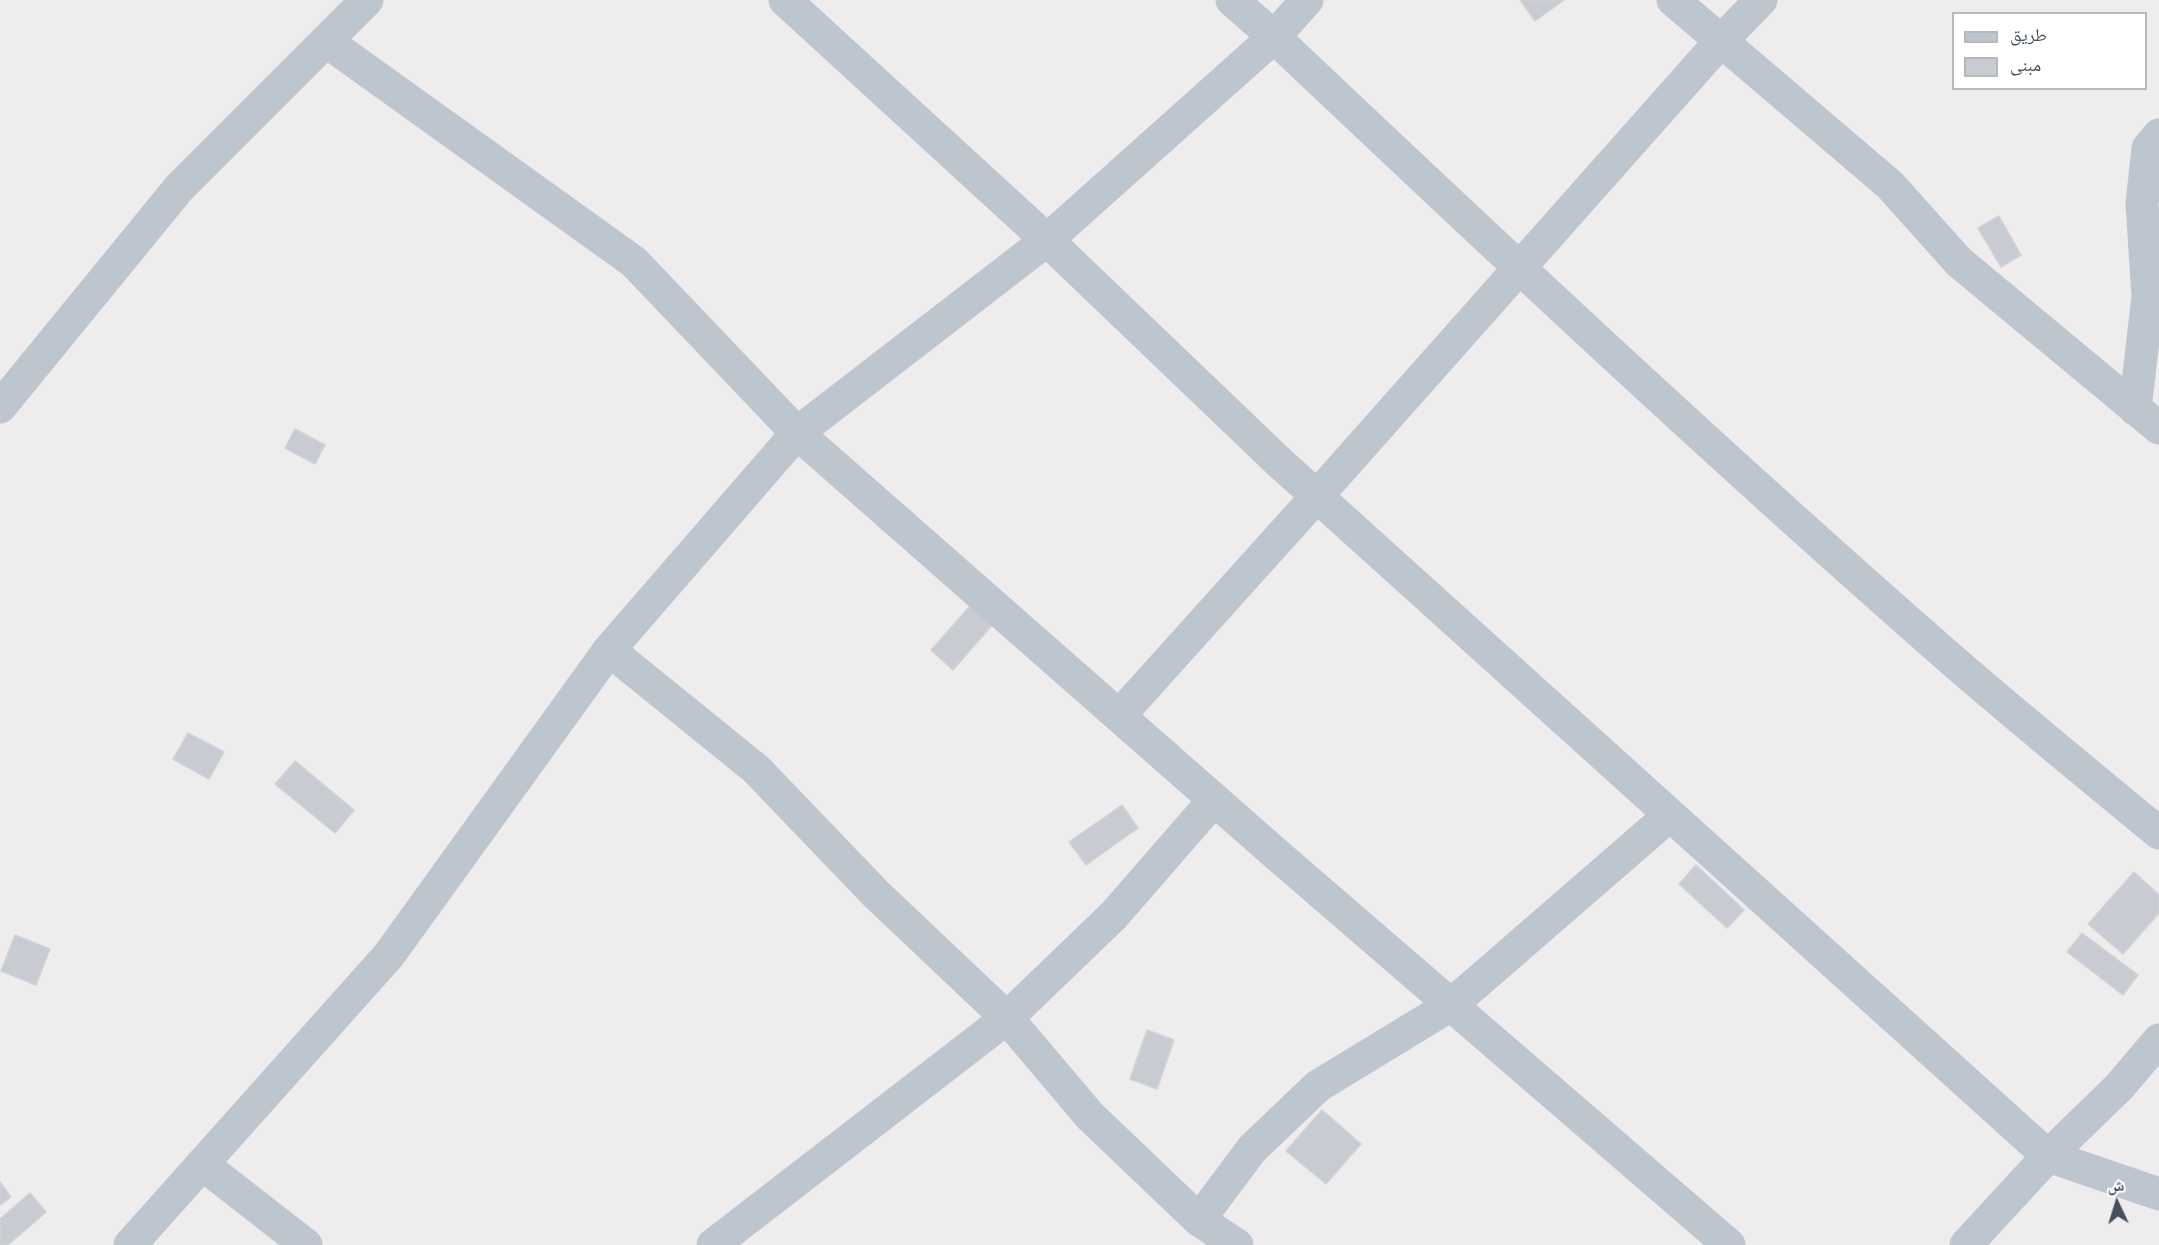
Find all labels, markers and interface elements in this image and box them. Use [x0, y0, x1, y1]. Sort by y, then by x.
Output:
legend [1952, 12, 2147, 90]
text: طريق [2010, 23, 2047, 46]
text: مبنى [2010, 53, 2041, 76]
north arrow [2087, 1173, 2147, 1233]
text: ش [2107, 1174, 2125, 1196]

